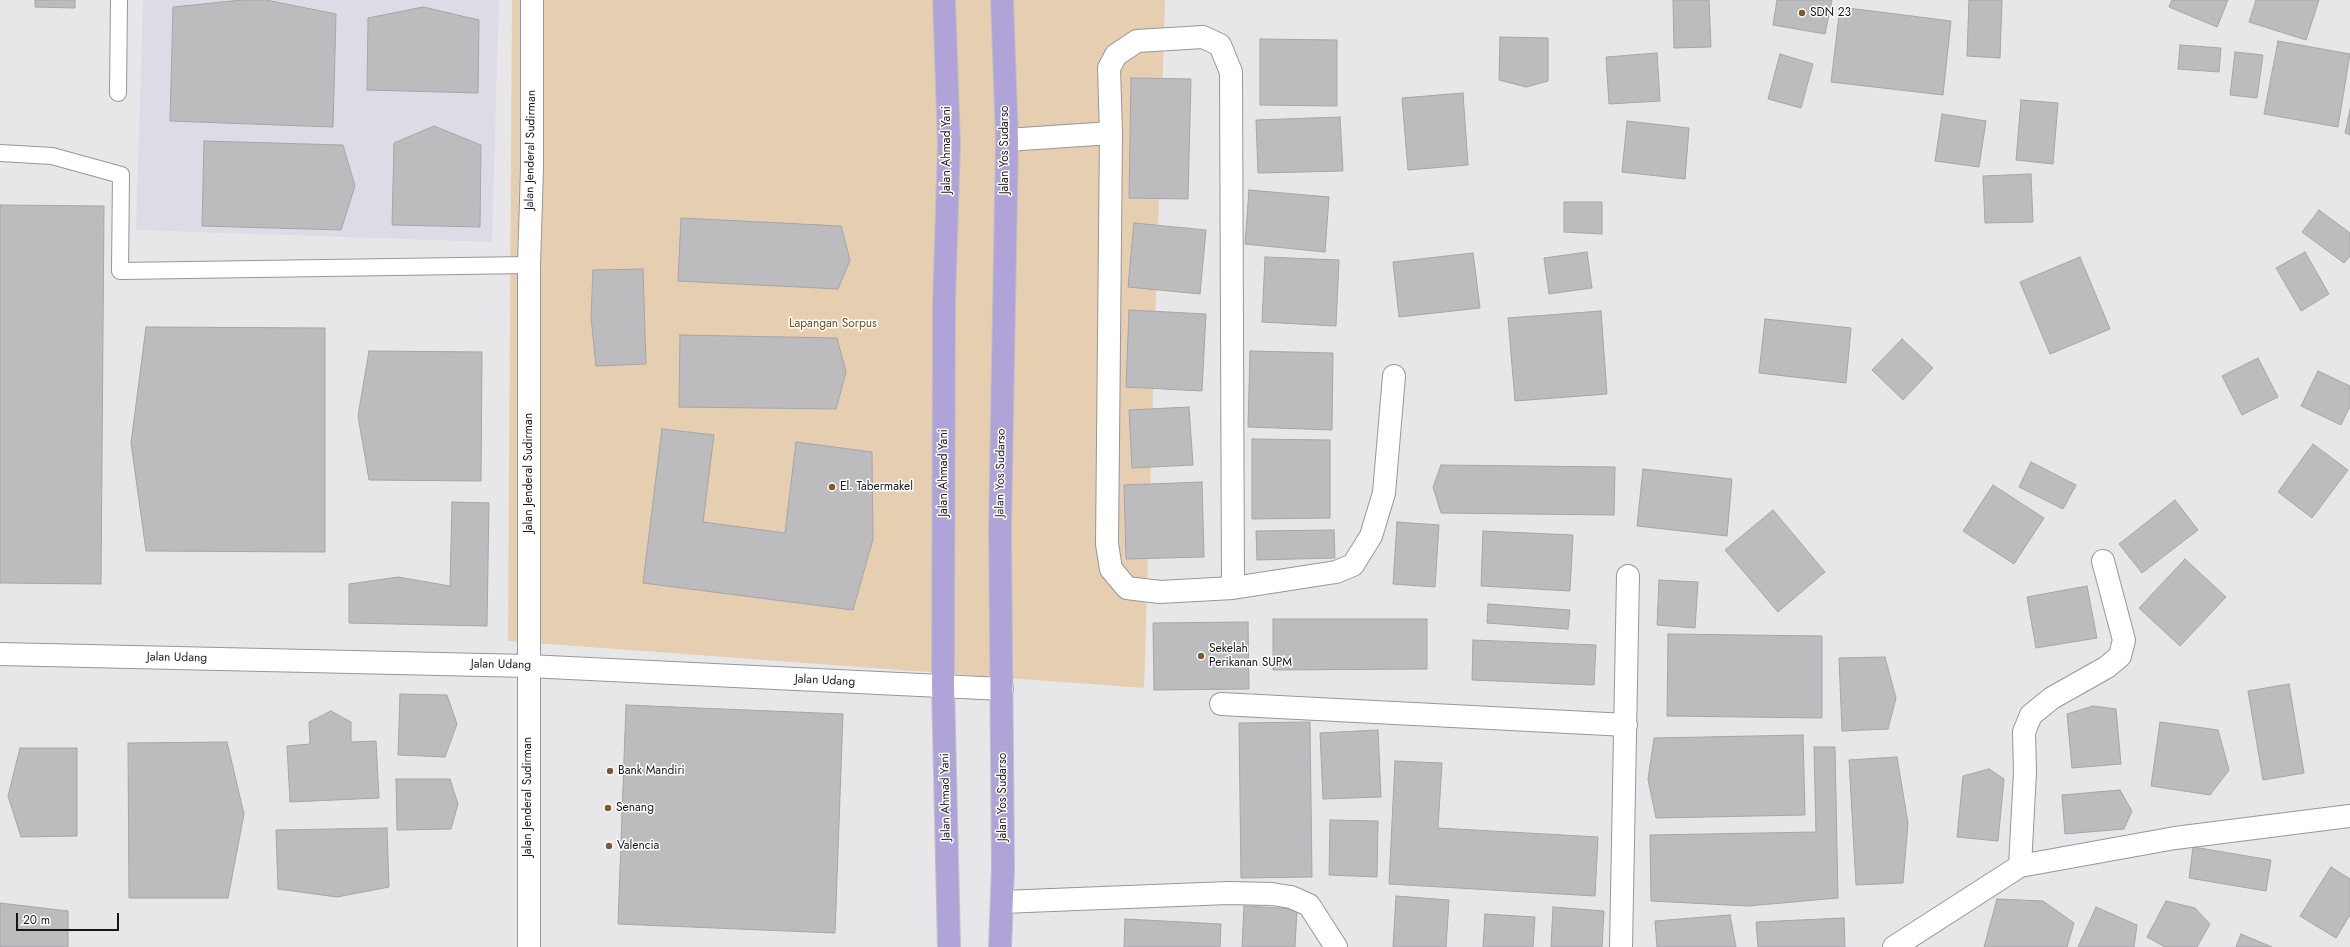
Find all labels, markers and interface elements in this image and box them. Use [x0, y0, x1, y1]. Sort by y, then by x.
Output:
place label: SDN 23 [1810, 6, 1851, 20]
marker: SDN 23 [1797, 8, 1807, 18]
street label: Jalan Jenderal Sudirman [523, 90, 539, 210]
street label: Jalan Ahmad Yani [940, 106, 954, 194]
street label: Jalan Yos Sudarso [998, 106, 1012, 194]
park label: Lapangan Sorpus [789, 317, 877, 331]
street label: Jalan Jenderal Sudirman [522, 413, 536, 533]
street label: Jalan Ahmad Yani [937, 429, 951, 517]
street label: Jalan Yos Sudarso [993, 429, 1009, 517]
place label: El. Tabermakel [840, 480, 913, 494]
marker: El. Tabermakel [827, 482, 837, 492]
place label: Sekelah Perikanan SUPM [1209, 642, 1292, 670]
street label: Jalan Udang [147, 650, 207, 666]
marker: Sekelah Perikanan SUPM [1196, 651, 1206, 661]
street label: Jalan Udang [471, 657, 531, 673]
street label: Jalan Udang [794, 672, 856, 690]
street label: Jalan Jenderal Sudirman [521, 737, 535, 857]
street label: Jalan Ahmad Yani [938, 753, 954, 841]
street label: Jalan Yos Sudarso [996, 753, 1010, 841]
place label: Bank Mandiri [618, 764, 685, 778]
marker: Bank Mandiri [605, 766, 615, 776]
place label: Senang [616, 801, 654, 815]
marker: Senang [603, 803, 613, 813]
place label: Valencia [617, 839, 659, 853]
marker: Valencia [604, 841, 614, 851]
scale bar [18, 905, 121, 931]
text: 20 m [23, 911, 50, 929]

